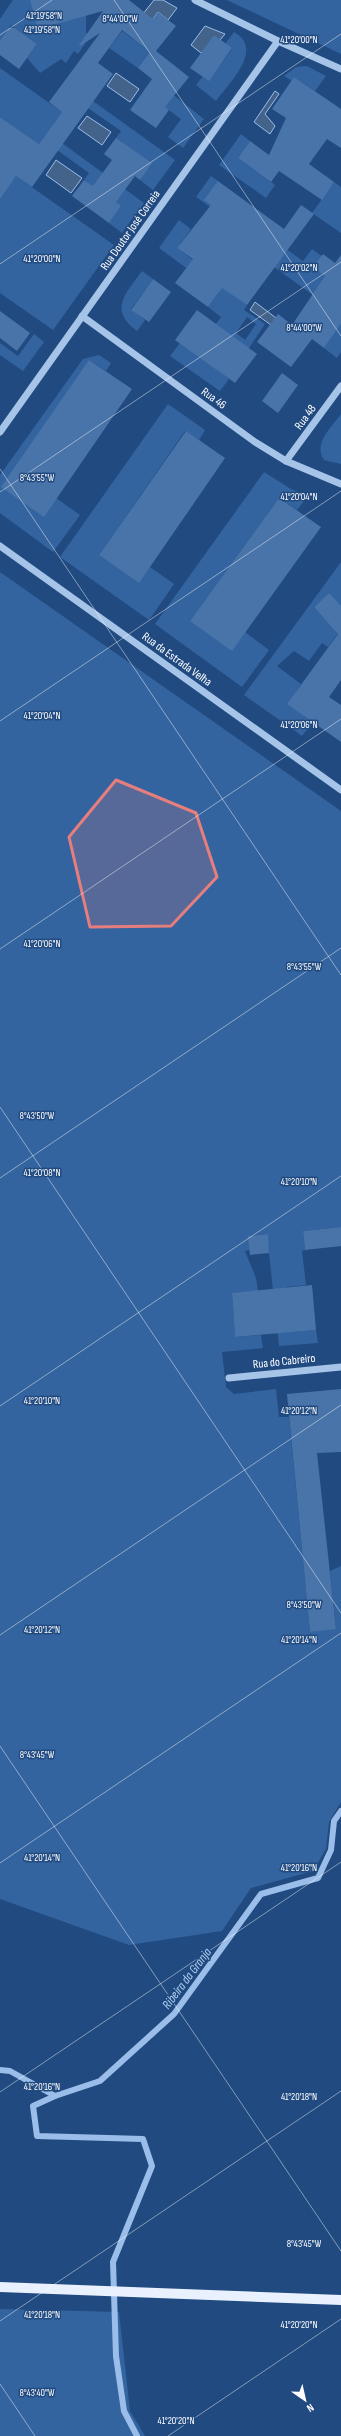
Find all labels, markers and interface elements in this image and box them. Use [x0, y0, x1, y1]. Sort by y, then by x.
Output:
text: 41°19'58"N [26, 10, 62, 22]
text: 8°44'00"W [102, 13, 138, 25]
text: 41°19'58"N [24, 24, 60, 36]
text: 41°20'00"N [280, 34, 318, 46]
street label: Rua Doutor José Correia [97, 187, 164, 273]
text: 41°20'00"N [23, 253, 61, 265]
text: 41°20'02"N [281, 262, 318, 274]
text: 8°44'00"W [286, 322, 322, 334]
street label: Rua 46 [198, 384, 229, 413]
street label: Rua 48 [291, 402, 320, 433]
text: 8°43'55"W [20, 472, 55, 484]
text: 41°20'04"N [280, 491, 318, 503]
street label: Rua da Estrada Velha [139, 629, 215, 690]
text: 41°20'04"N [23, 710, 61, 722]
text: 41°20'06"N [280, 719, 318, 731]
text: 41°20'06"N [23, 938, 61, 950]
text: 8°43'55"W [287, 961, 322, 973]
text: 8°43'50"W [20, 1110, 55, 1122]
text: 41°20'08"N [23, 1167, 61, 1179]
text: 41°20'10"N [281, 1176, 317, 1188]
street label: Rua do Cabreiro [252, 1351, 316, 1372]
text: 41°20'10"N [24, 1395, 60, 1407]
text: 41°20'12"N [281, 1405, 317, 1417]
text: 8°43'50"W [287, 1599, 322, 1611]
text: 41°20'12"N [24, 1624, 60, 1636]
text: 41°20'14"N [281, 1634, 317, 1646]
text: 8°43'45"W [20, 1749, 55, 1761]
text: 41°20'14"N [24, 1852, 60, 1864]
text: 41°20'16"N [281, 1862, 317, 1874]
water label: Ribeira da Granja [159, 1944, 215, 2012]
text: 41°20'16"N [24, 2081, 60, 2093]
text: 41°20'18"N [281, 2091, 317, 2103]
text: 8°43'45"W [287, 2238, 322, 2250]
text: 41°20'18"N [24, 2309, 60, 2321]
text: 41°20'20"N [281, 2319, 318, 2331]
north arrow [285, 2380, 325, 2420]
text: 8°43'40"W [20, 2387, 55, 2399]
text: N [304, 2401, 316, 2415]
text: 41°20'20"N [158, 2415, 195, 2427]

